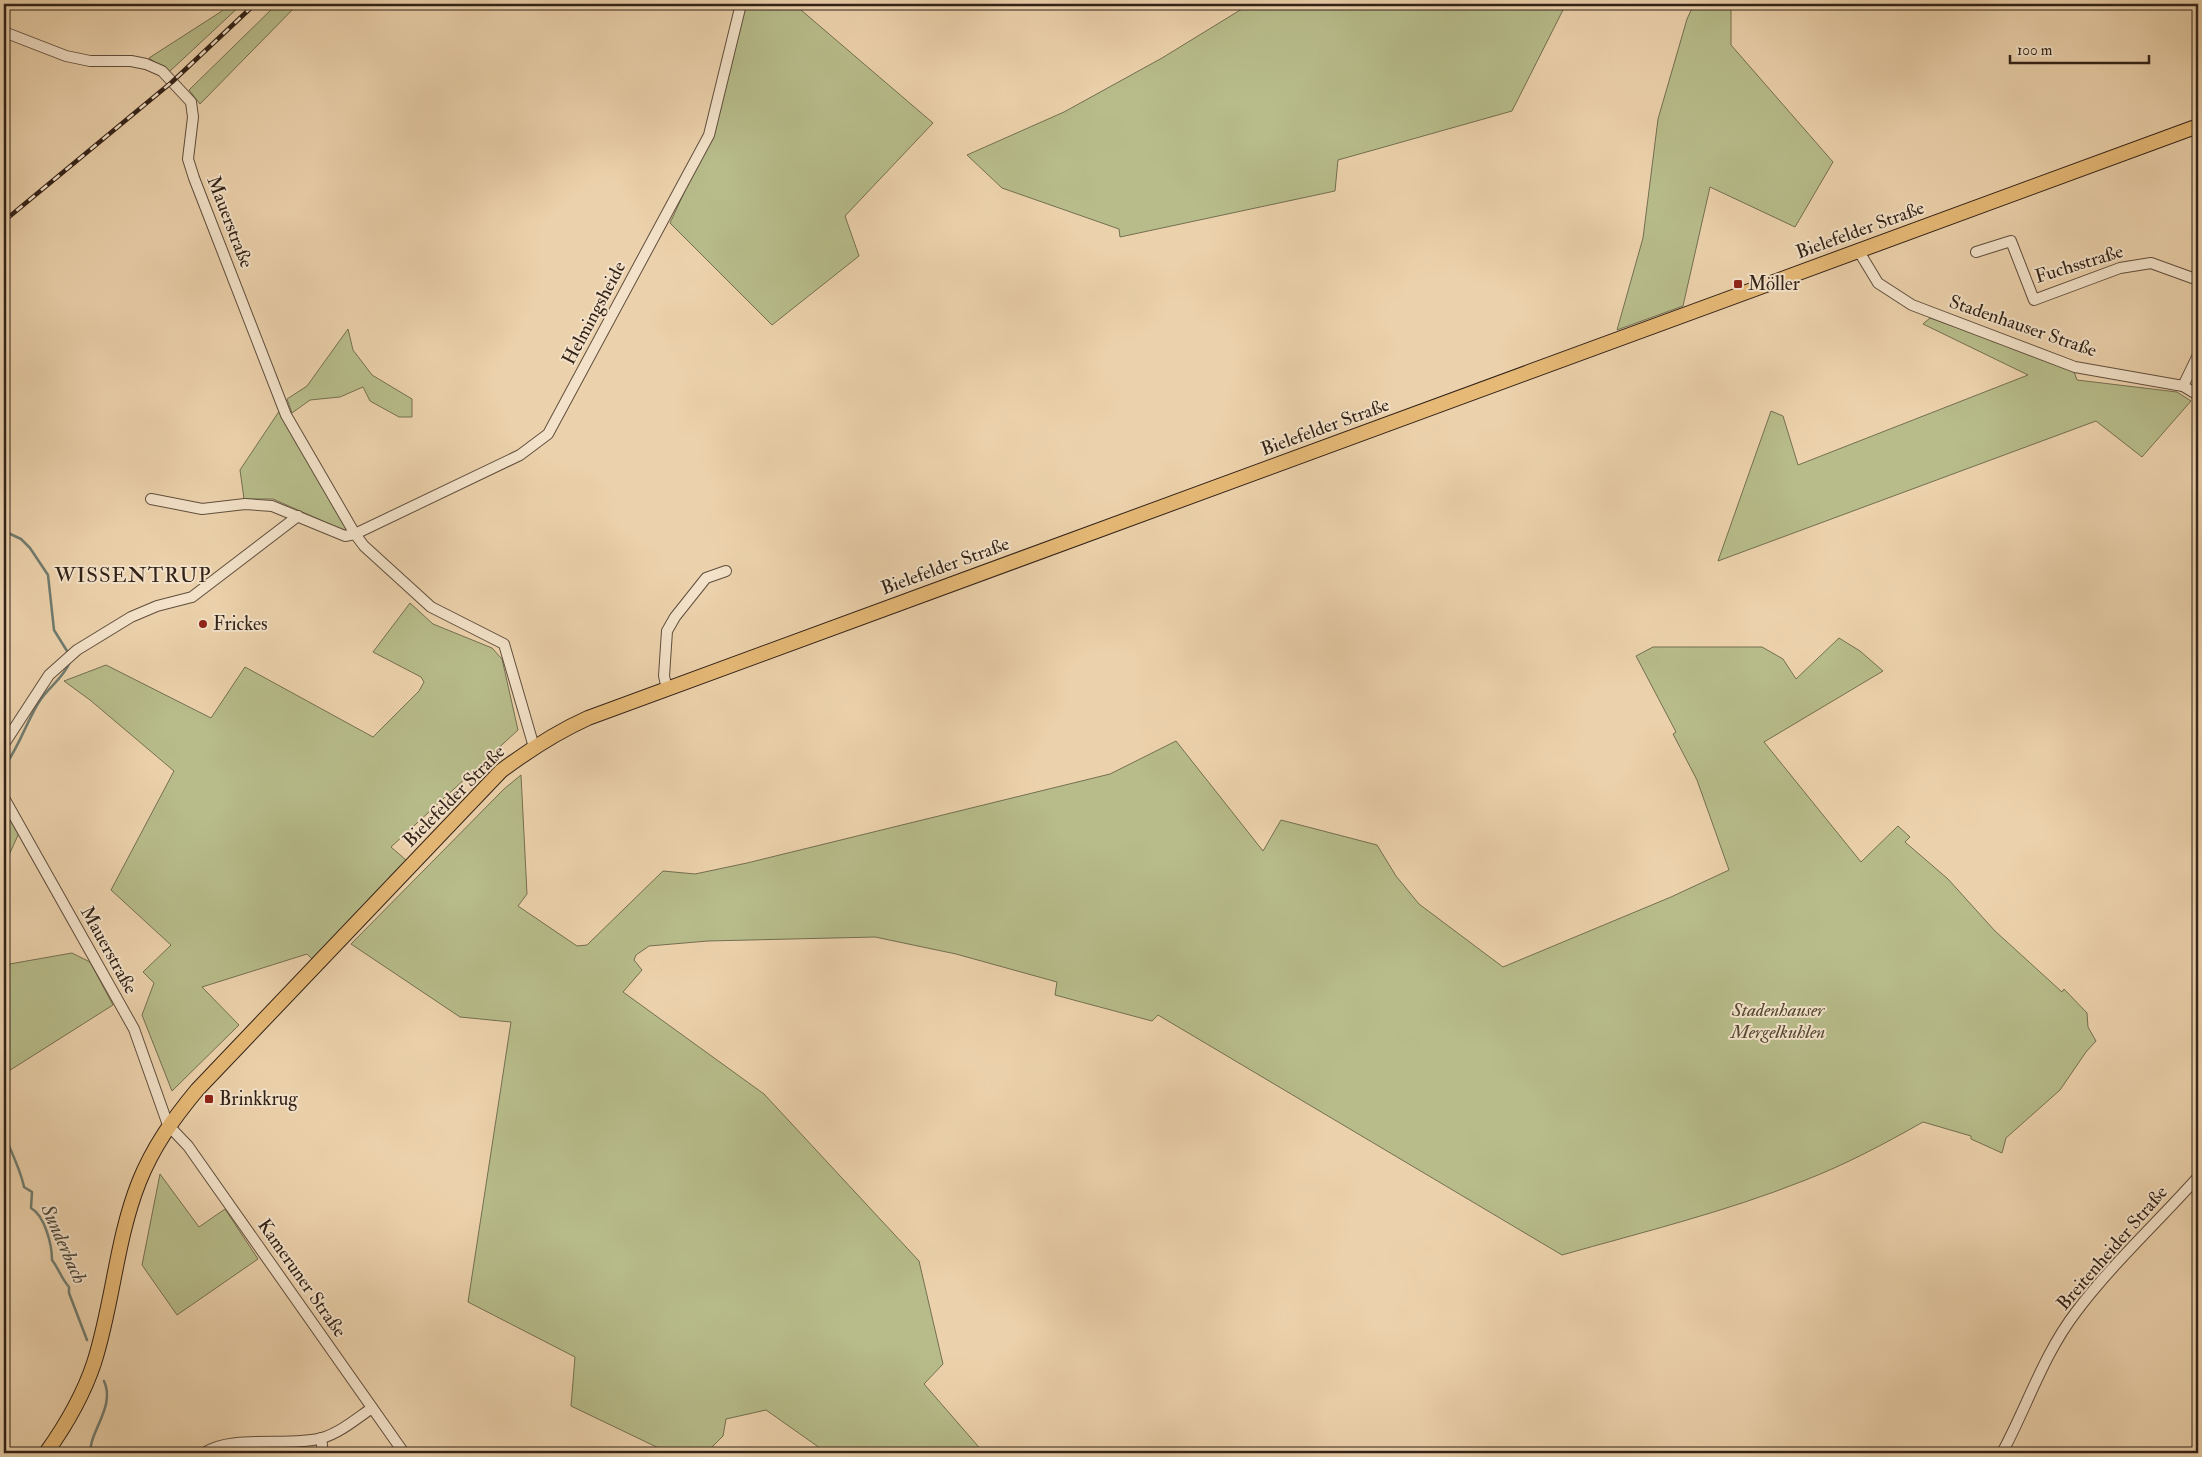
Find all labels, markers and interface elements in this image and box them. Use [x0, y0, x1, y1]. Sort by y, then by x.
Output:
scale bar [2010, 32, 2148, 64]
text: 100 m [2017, 41, 2053, 60]
street label: Mauerstraße [201, 173, 259, 271]
street label: Bielefelder Straße [1792, 196, 1928, 264]
street label: Fuchsstraße [2032, 239, 2126, 289]
street label: Helmingsheide [557, 257, 631, 369]
place label: Möller [1748, 272, 1800, 296]
marker: Möller [1732, 278, 1744, 290]
street label: Stadenhauser Straße [1946, 289, 2100, 363]
street label: Bielefelder Straße [1257, 393, 1393, 461]
street label: Bielefelder Straße [877, 532, 1013, 600]
district label: WISSENTRUP [53, 562, 212, 589]
place label: Frickes [213, 612, 267, 636]
marker: Frickes [197, 618, 209, 630]
street label: Bielefelder Straße [398, 740, 510, 852]
street label: Mauerstraße [75, 902, 143, 998]
park label: Stadenhauser Mergelkuhlen [1730, 998, 1825, 1044]
place label: Brinkkrug [219, 1087, 298, 1111]
marker: Brinkkrug [203, 1093, 215, 1105]
street label: Breitenheider Straße [2051, 1181, 2173, 1315]
water label: Sunderbach [35, 1199, 93, 1288]
street label: Kameruner Straße [252, 1214, 352, 1342]

